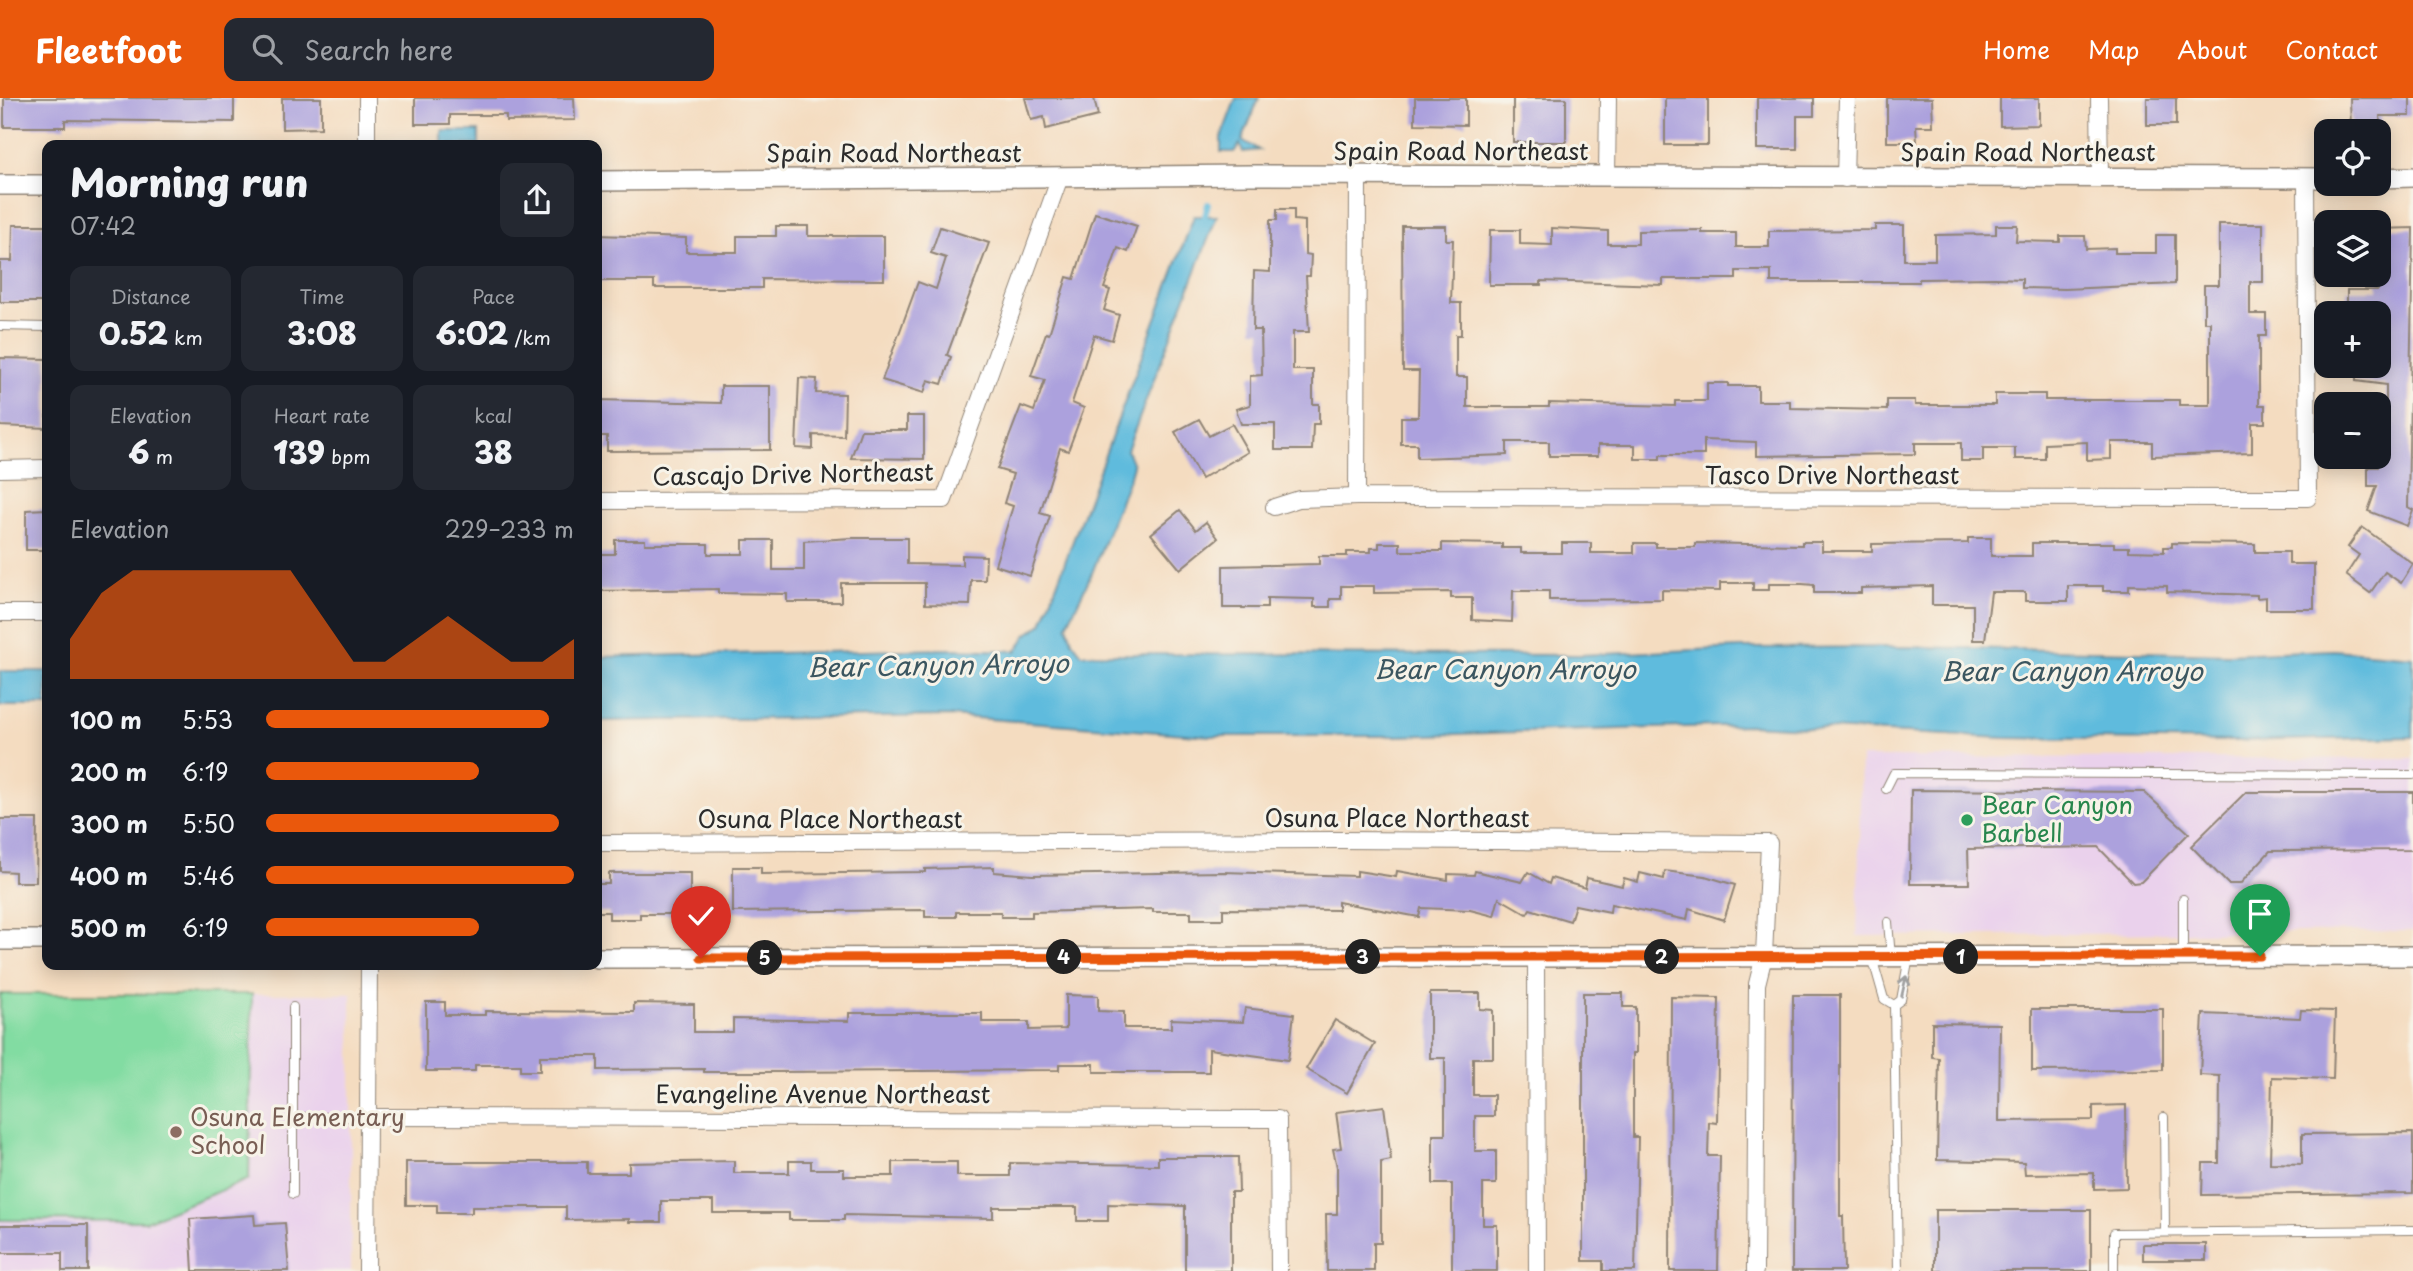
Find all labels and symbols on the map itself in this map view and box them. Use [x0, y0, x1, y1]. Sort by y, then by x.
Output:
street label: Spain Road Northeast [1333, 132, 1589, 168]
street label: Spain Road Northeast [1900, 133, 2156, 169]
street label: Spain Road Northeast [766, 134, 1022, 170]
street label: Cascajo Drive Northeast [652, 453, 934, 493]
street label: Tasco Drive Northeast [1705, 456, 1959, 492]
water label: Bear Canyon Arroyo [807, 643, 1070, 686]
water label: Bear Canyon Arroyo [1374, 649, 1637, 688]
water label: Bear Canyon Arroyo [1941, 651, 2204, 690]
place label: Bear Canyon Barbell [1981, 786, 2133, 850]
street label: Osuna Place Northeast [1264, 799, 1530, 835]
street label: Osuna Place Northeast [697, 800, 963, 836]
marker: Bear Canyon Barbell [1959, 812, 1975, 828]
pin [2230, 884, 2290, 956]
pin [671, 886, 731, 958]
pin: 5 [748, 940, 782, 976]
pin: 4 [1046, 940, 1082, 974]
pin: 3 [1346, 940, 1380, 974]
pin: 2 [1644, 940, 1680, 974]
pin: 1 [1944, 940, 1979, 974]
one-way arrow [1898, 975, 1911, 998]
street label: Evangeline Avenue Northeast [656, 1075, 990, 1111]
place label: Osuna Elementary School [190, 1098, 405, 1162]
marker: Osuna Elementary School [168, 1124, 184, 1140]

